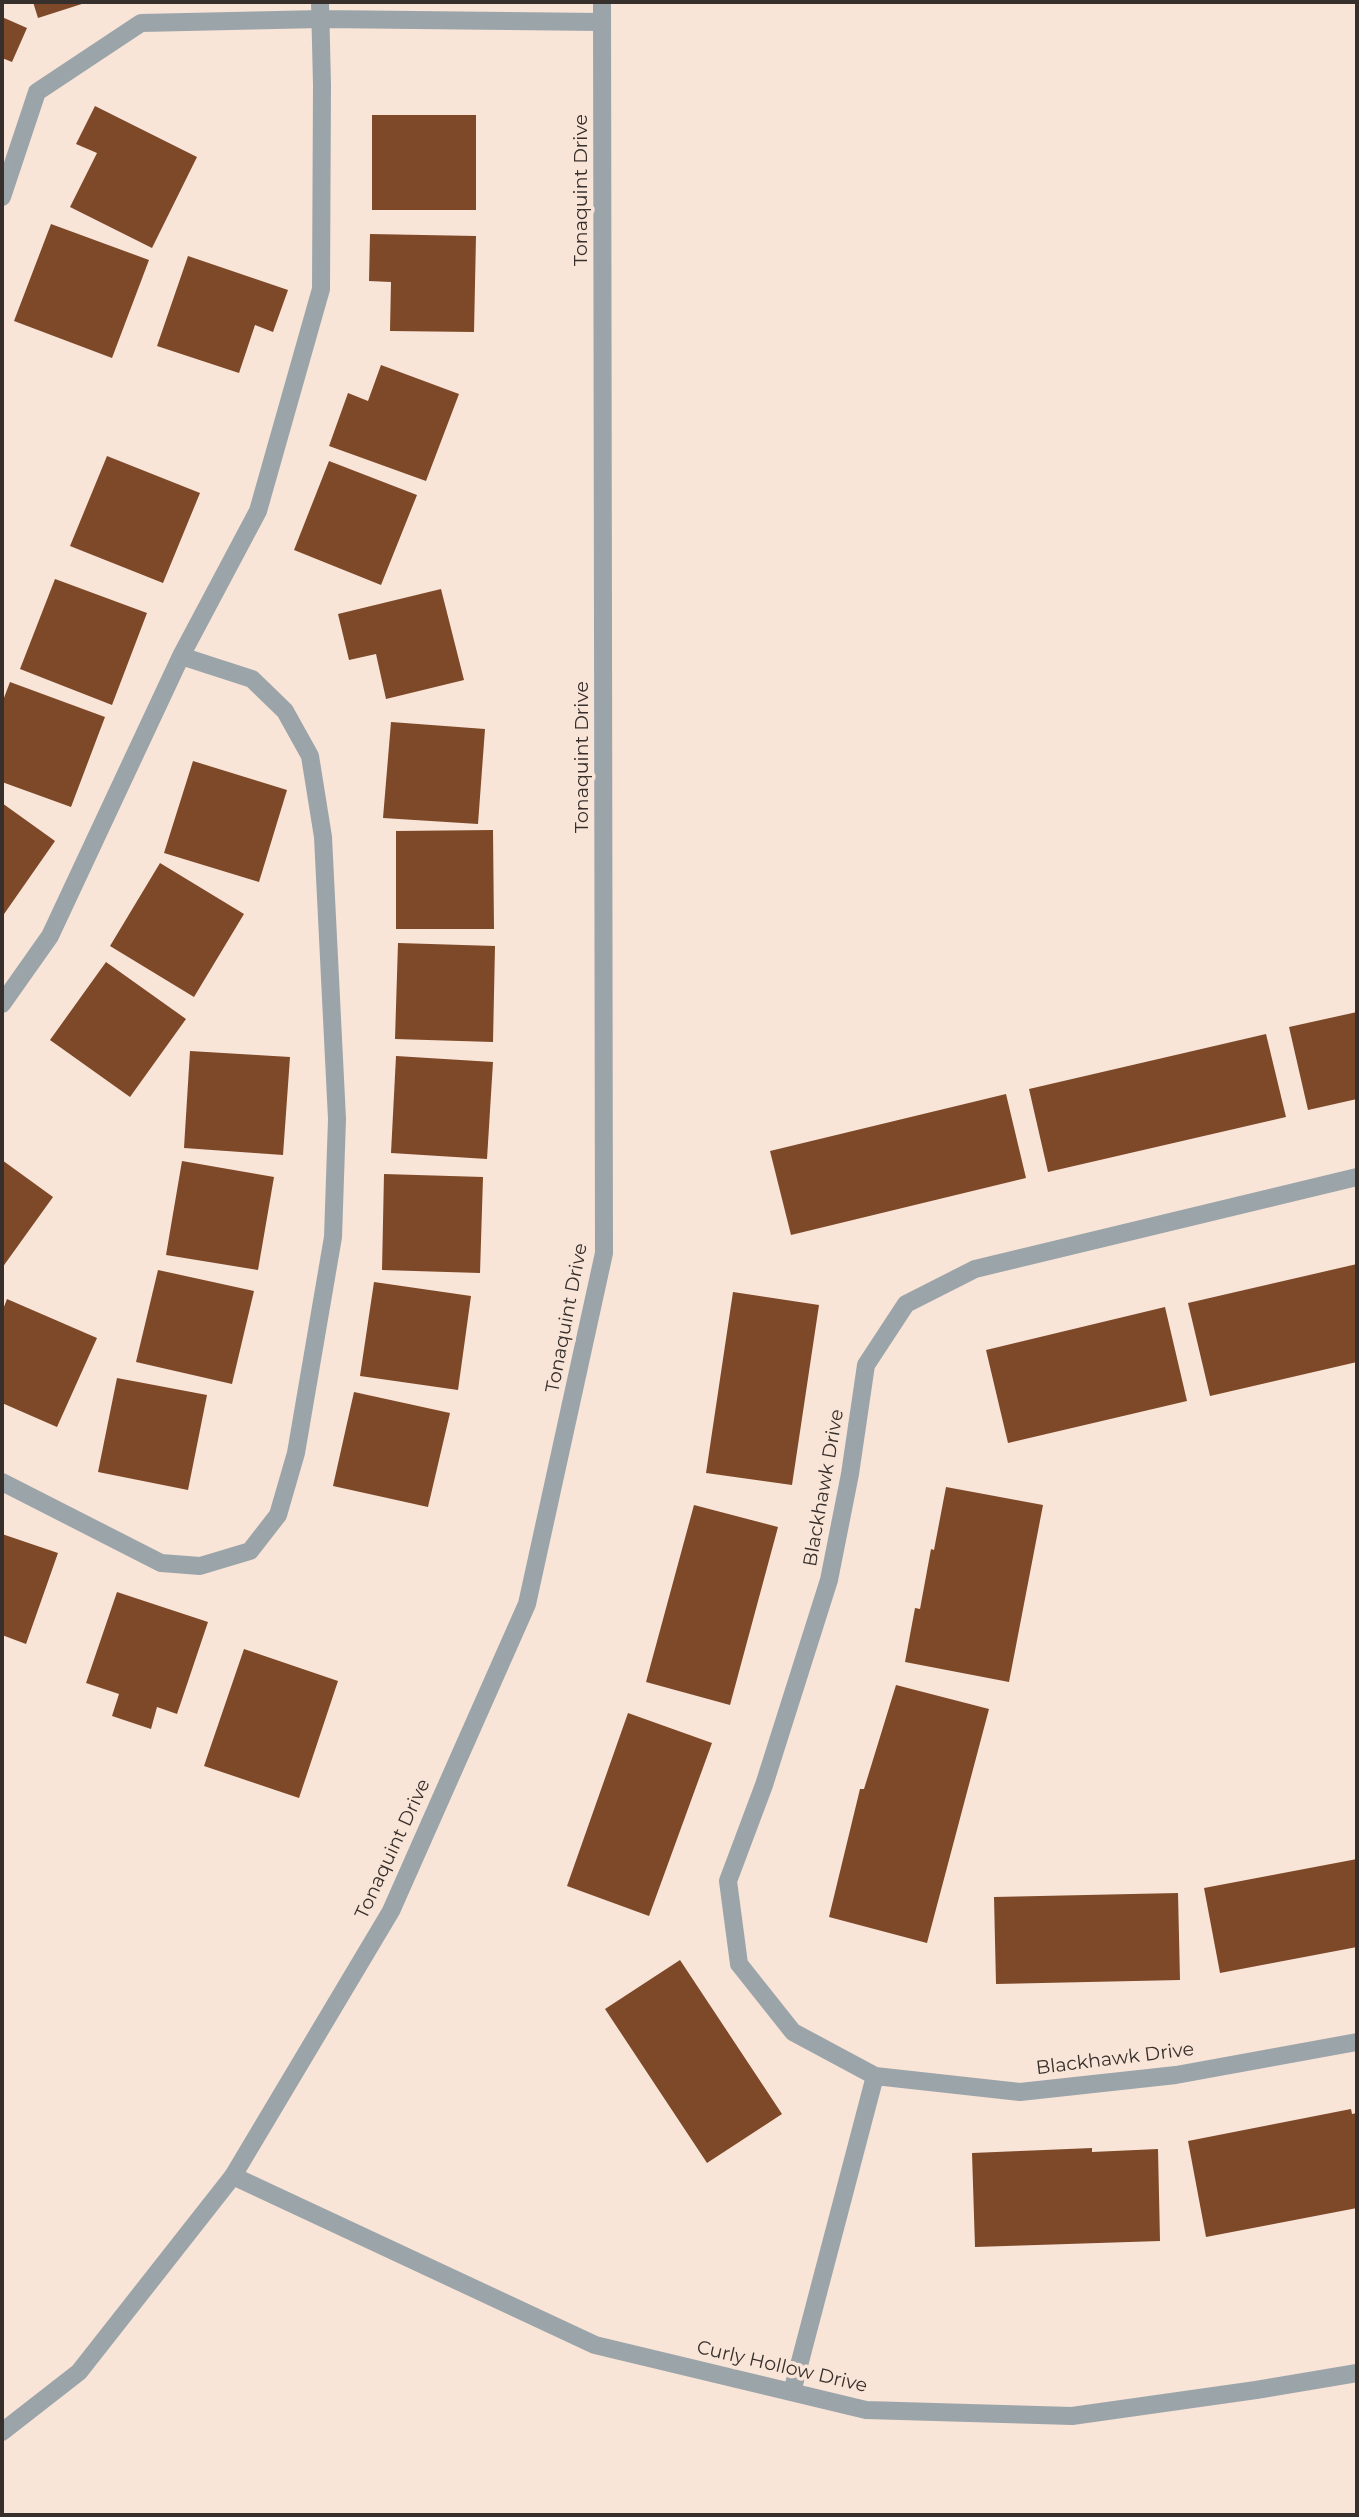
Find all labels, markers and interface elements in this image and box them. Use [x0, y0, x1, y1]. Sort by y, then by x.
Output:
street label: Tonaquint Drive [570, 114, 592, 266]
street label: Tonaquint Drive [571, 681, 593, 833]
street label: Tonaquint Drive [541, 1241, 593, 1395]
street label: Blackhawk Drive [799, 1408, 849, 1568]
street label: Tonaquint Drive [351, 1775, 435, 1923]
street label: Blackhawk Drive [1035, 2038, 1195, 2080]
street label: Curly Hollow Drive [695, 2336, 869, 2398]

